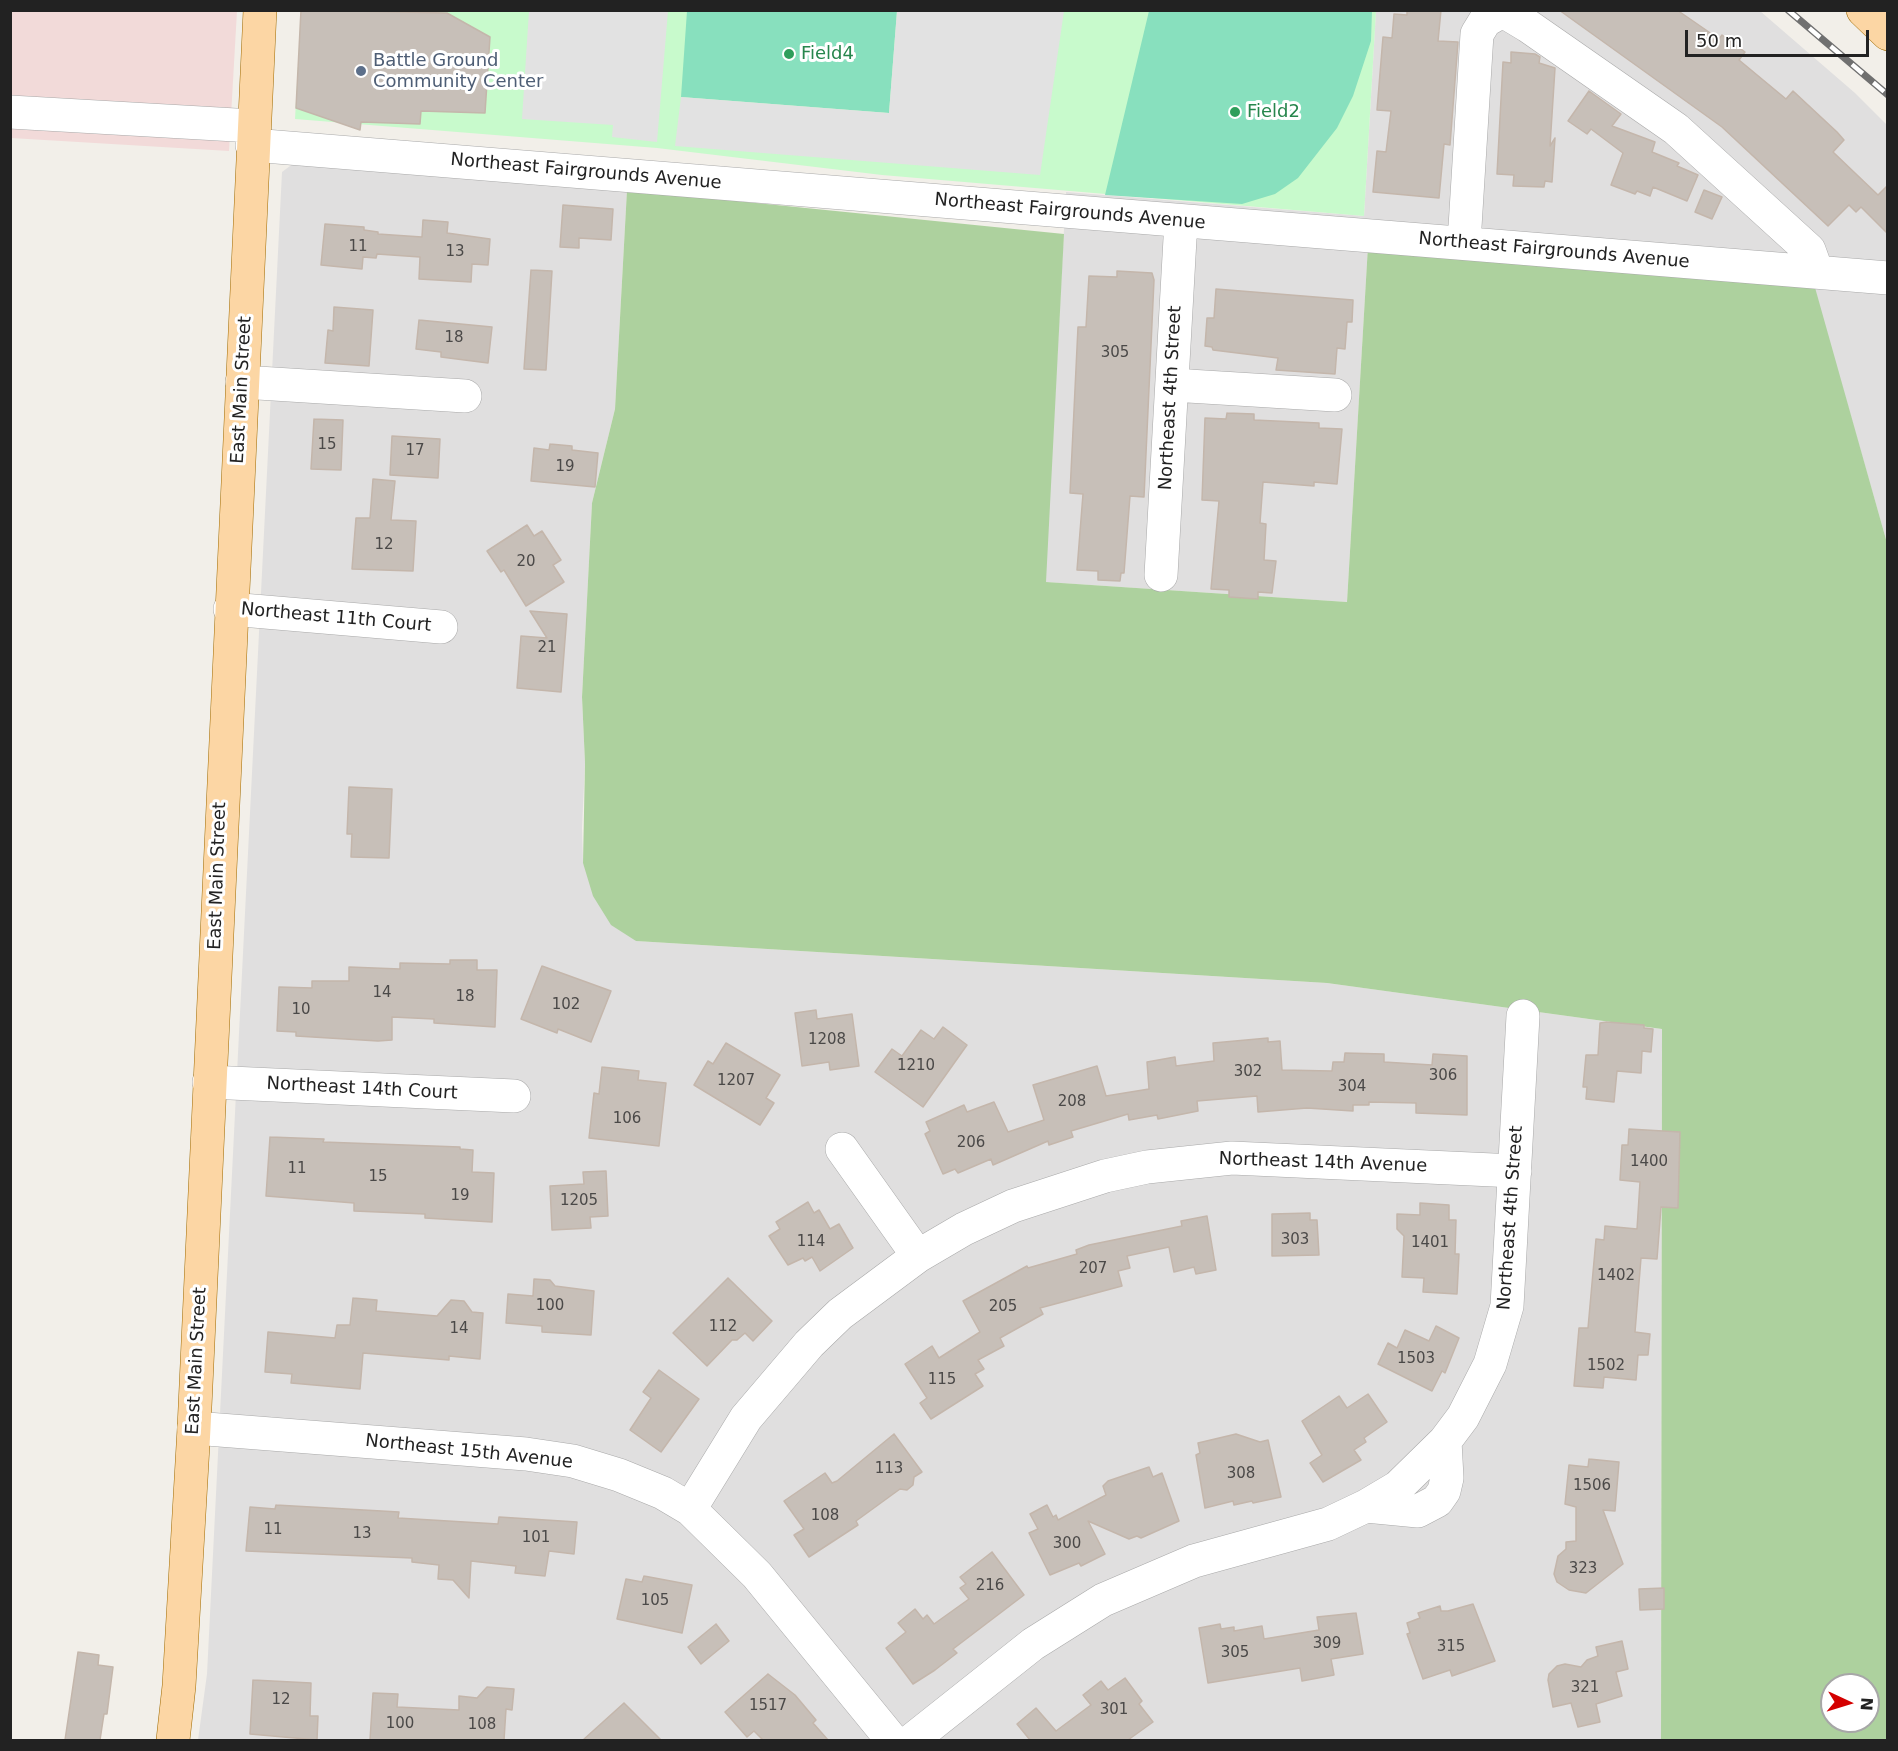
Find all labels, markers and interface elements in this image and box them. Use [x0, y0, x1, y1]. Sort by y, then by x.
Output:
scale bar [1688, 18, 1872, 56]
text: 50 m [1696, 30, 1742, 51]
place label: Field4 [801, 43, 854, 65]
marker: Field4 [782, 47, 796, 61]
place label: Battle Ground Community Center [373, 50, 543, 92]
marker: Battle Ground Community Center [354, 64, 368, 78]
place label: Field2 [1247, 101, 1300, 123]
marker: Field2 [1228, 105, 1242, 119]
street label: Northeast Fairgrounds Avenue [450, 149, 722, 195]
street label: Northeast Fairgrounds Avenue [934, 189, 1206, 235]
street label: Northeast Fairgrounds Avenue [1418, 228, 1690, 274]
house number: 11 [348, 238, 368, 256]
house number: 13 [445, 243, 465, 261]
street label: Northeast 4th Street [1155, 305, 1187, 491]
street label: East Main Street [227, 316, 257, 464]
house number: 18 [444, 329, 464, 347]
house number: 305 [1101, 344, 1129, 362]
house number: 15 [317, 436, 337, 454]
house number: 17 [405, 442, 425, 460]
house number: 19 [555, 458, 575, 476]
house number: 12 [374, 536, 394, 554]
house number: 20 [516, 553, 536, 571]
street label: Northeast 11th Court [240, 599, 432, 637]
house number: 21 [537, 639, 557, 657]
street label: East Main Street [205, 802, 231, 950]
house number: 14 [372, 984, 392, 1002]
house number: 18 [455, 988, 475, 1006]
house number: 102 [552, 996, 580, 1014]
house number: 10 [291, 1001, 311, 1019]
house number: 1208 [808, 1031, 846, 1049]
house number: 1210 [897, 1057, 935, 1075]
house number: 302 [1234, 1063, 1262, 1081]
house number: 306 [1429, 1067, 1457, 1085]
house number: 1207 [717, 1072, 755, 1090]
street label: Northeast 14th Court [266, 1073, 458, 1105]
house number: 304 [1338, 1078, 1366, 1096]
house number: 208 [1058, 1093, 1086, 1111]
house number: 106 [613, 1110, 641, 1128]
street label: Northeast 4th Street [1494, 1125, 1528, 1311]
house number: 206 [957, 1134, 985, 1152]
street label: Northeast 14th Avenue [1218, 1149, 1428, 1177]
house number: 1400 [1630, 1153, 1668, 1171]
house number: 11 [287, 1160, 307, 1178]
house number: 15 [368, 1168, 388, 1186]
house number: 19 [450, 1187, 470, 1205]
house number: 1205 [560, 1192, 598, 1210]
house number: 303 [1281, 1231, 1309, 1249]
house number: 114 [797, 1233, 825, 1251]
house number: 1401 [1411, 1234, 1449, 1252]
house number: 207 [1079, 1260, 1107, 1278]
house number: 1402 [1597, 1267, 1635, 1285]
street label: East Main Street [182, 1287, 212, 1435]
house number: 100 [536, 1297, 564, 1315]
house number: 205 [989, 1298, 1017, 1316]
house number: 112 [709, 1318, 737, 1336]
house number: 14 [449, 1320, 469, 1338]
house number: 1503 [1397, 1350, 1435, 1368]
house number: 1502 [1587, 1357, 1625, 1375]
house number: 115 [928, 1371, 956, 1389]
street label: Northeast 15th Avenue [364, 1430, 574, 1474]
house number: 113 [875, 1460, 903, 1478]
house number: 308 [1227, 1465, 1255, 1483]
house number: 1506 [1573, 1477, 1611, 1495]
house number: 108 [811, 1507, 839, 1525]
house number: 11 [263, 1521, 283, 1539]
house number: 13 [352, 1525, 372, 1543]
house number: 101 [522, 1529, 550, 1547]
house number: 300 [1053, 1535, 1081, 1553]
house number: 323 [1569, 1560, 1597, 1578]
house number: 216 [976, 1577, 1004, 1595]
house number: 105 [641, 1592, 669, 1610]
house number: 309 [1313, 1635, 1341, 1653]
house number: 315 [1437, 1638, 1465, 1656]
house number: 305 [1221, 1644, 1249, 1662]
north arrow [1820, 1673, 1880, 1733]
house number: 321 [1571, 1679, 1599, 1697]
house number: 12 [271, 1691, 291, 1709]
house number: 1517 [749, 1697, 787, 1715]
text: N [1857, 1697, 1876, 1711]
house number: 301 [1100, 1701, 1128, 1719]
house number: 100 [386, 1715, 414, 1733]
house number: 108 [468, 1716, 496, 1734]

